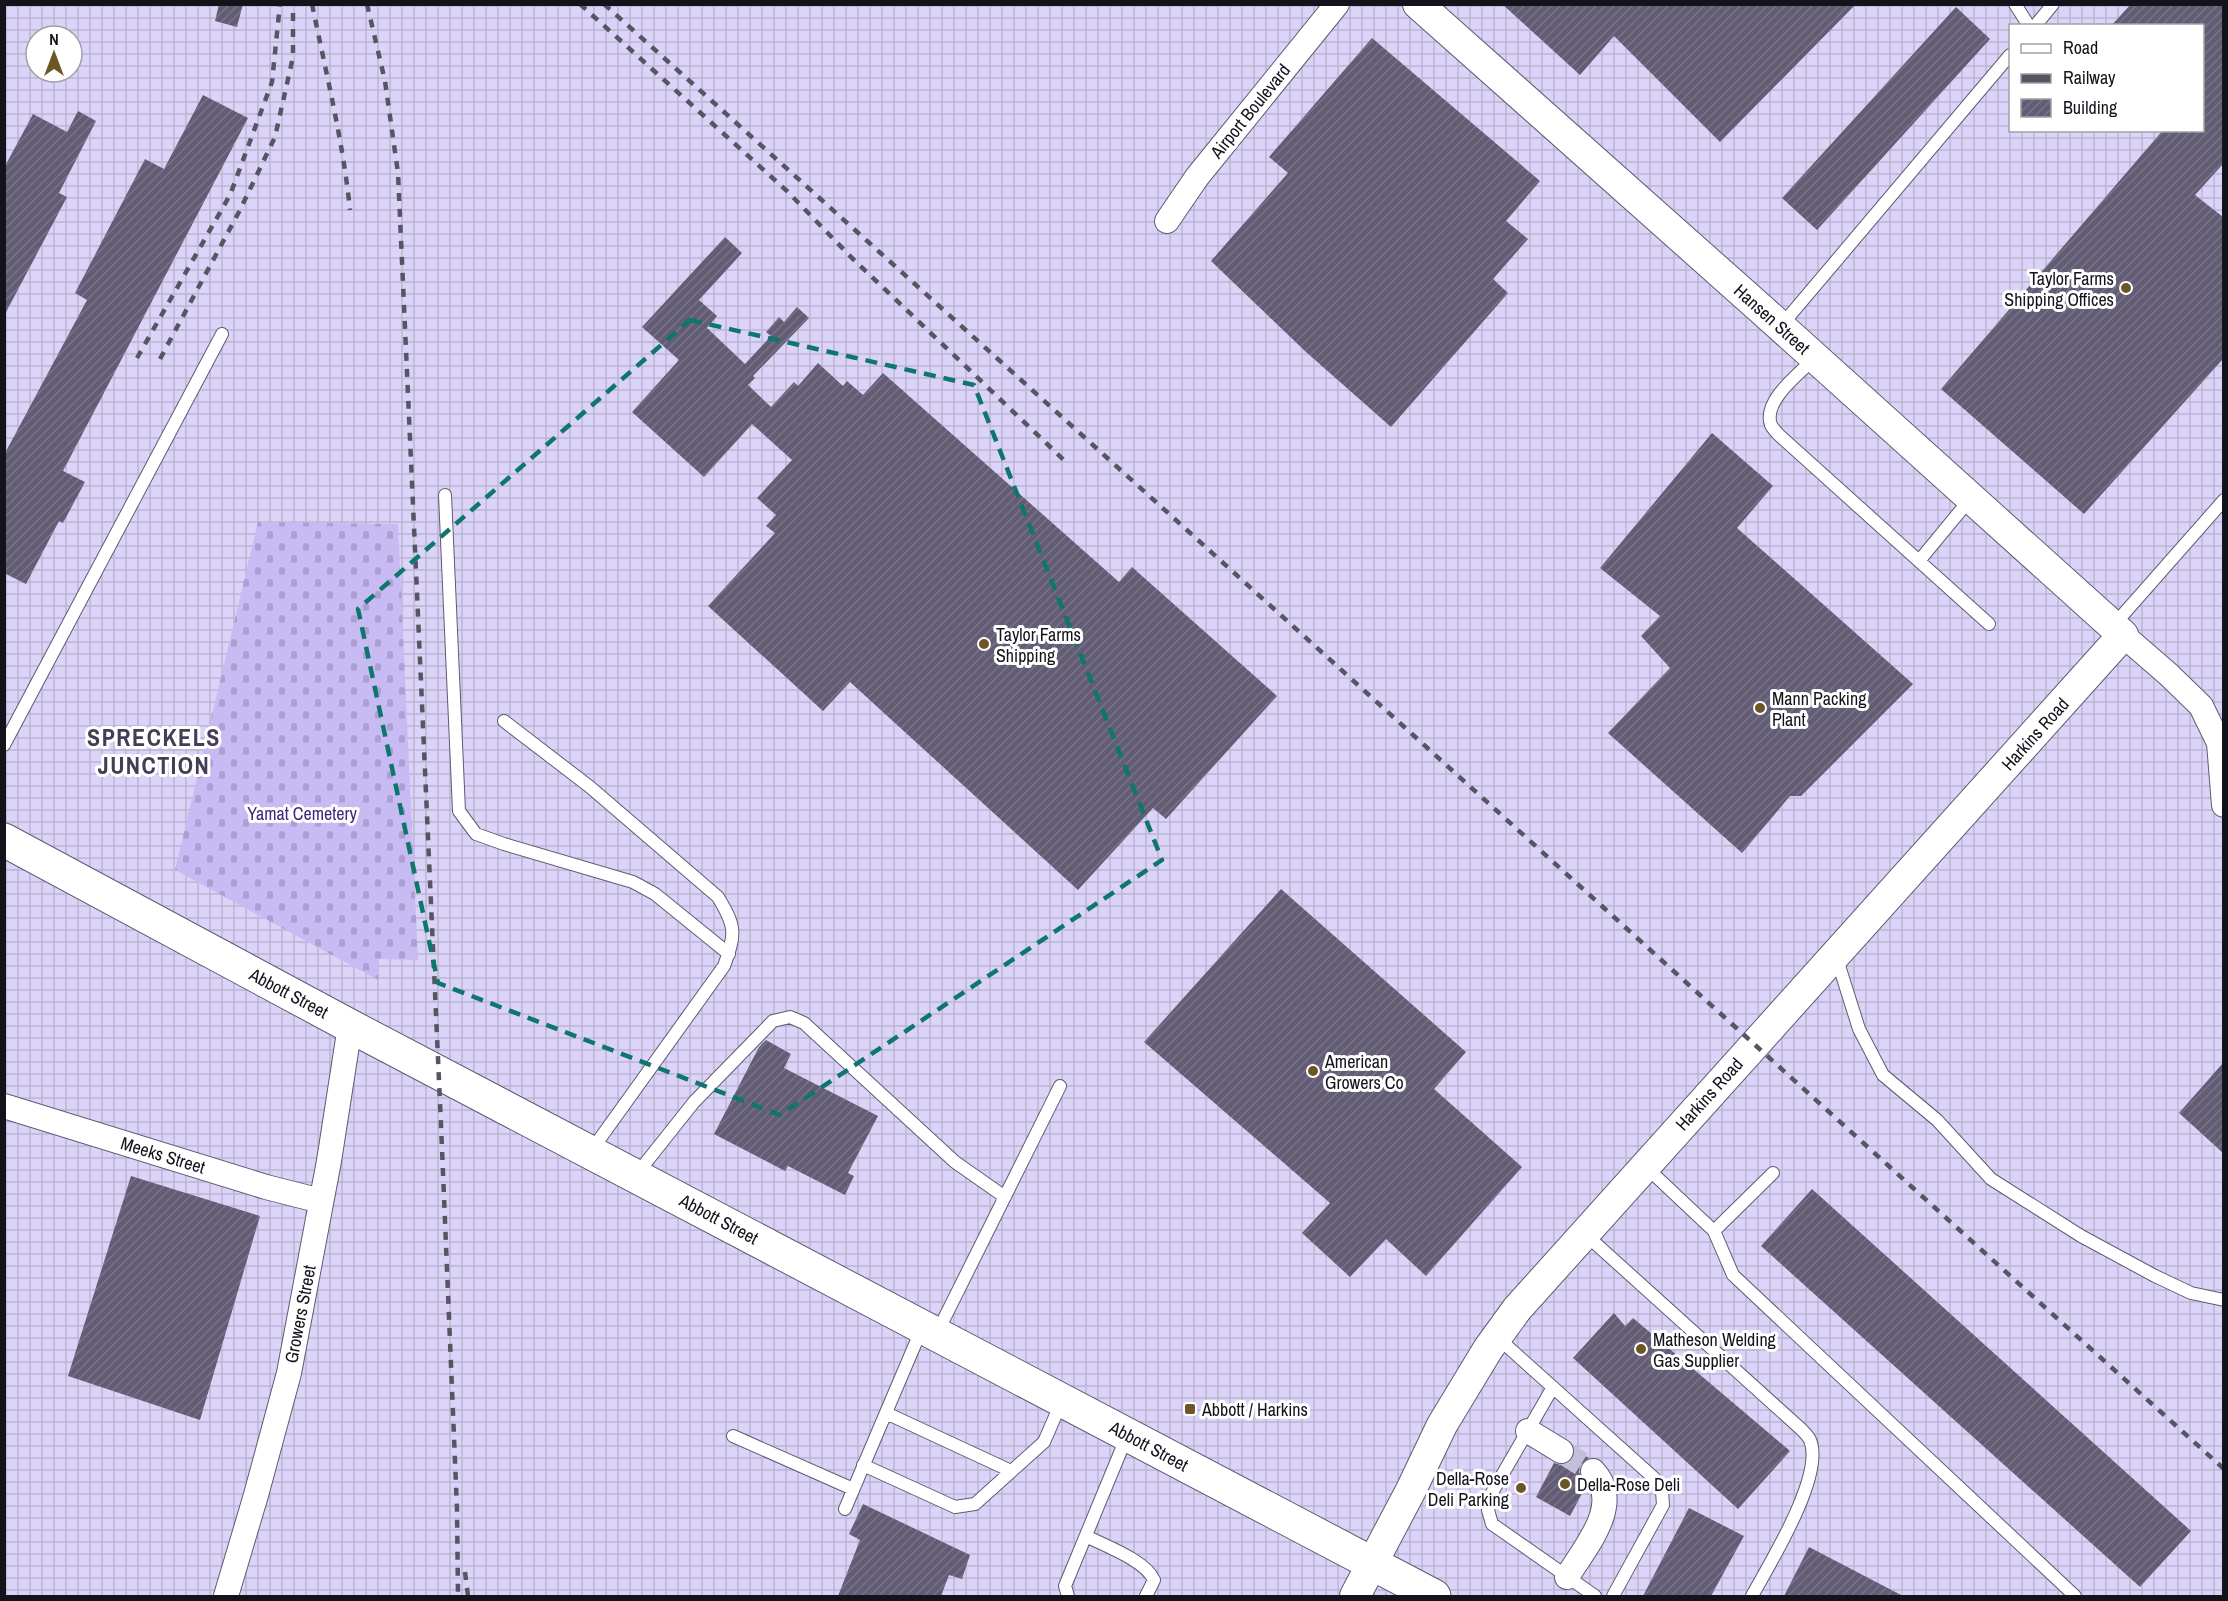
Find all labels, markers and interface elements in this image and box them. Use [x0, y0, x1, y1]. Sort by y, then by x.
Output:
north arrow [24, 24, 84, 84]
legend [2009, 24, 2204, 132]
text: N [49, 28, 59, 50]
text: Road [2063, 35, 2098, 60]
street label: Airport Boulevard [1204, 59, 1296, 164]
text: Railway [2063, 65, 2116, 90]
text: Building [2063, 95, 2118, 120]
place label: Taylor Farms Shipping Offices [2004, 266, 2114, 312]
street label: Hansen Street [1729, 278, 1815, 360]
marker: Taylor Farms Shipping Offices [2119, 281, 2133, 295]
place label: Taylor Farms Shipping [996, 622, 1081, 668]
marker: Taylor Farms Shipping [977, 637, 991, 651]
place label: Mann Packing Plant [1772, 686, 1867, 732]
street label: Harkins Road [1996, 692, 2074, 776]
marker: Mann Packing Plant [1753, 701, 1767, 715]
district label: SPRECKELS JUNCTION [87, 721, 221, 781]
park label: Yamat Cemetery [247, 801, 357, 826]
street label: Abbott Street [244, 961, 333, 1024]
place label: American Growers Co [1324, 1049, 1404, 1095]
street label: Harkins Road [1670, 1052, 1748, 1136]
marker: American Growers Co [1306, 1064, 1320, 1078]
street label: Meeks Street [118, 1130, 208, 1180]
street label: Abbott Street [674, 1187, 763, 1250]
street label: Growers Street [278, 1263, 322, 1365]
place label: Matheson Welding Gas Supplier [1653, 1327, 1777, 1373]
marker: Matheson Welding Gas Supplier [1634, 1342, 1648, 1356]
place label: Abbott / Harkins [1201, 1397, 1308, 1422]
marker: Abbott / Harkins [1183, 1402, 1197, 1416]
street label: Abbott Street [1104, 1414, 1193, 1477]
place label: Della-Rose Deli Parking [1428, 1466, 1510, 1512]
place label: Della-Rose Deli [1577, 1472, 1680, 1497]
marker: Della-Rose Deli [1558, 1477, 1572, 1491]
marker: Della-Rose Deli Parking [1514, 1481, 1528, 1495]

